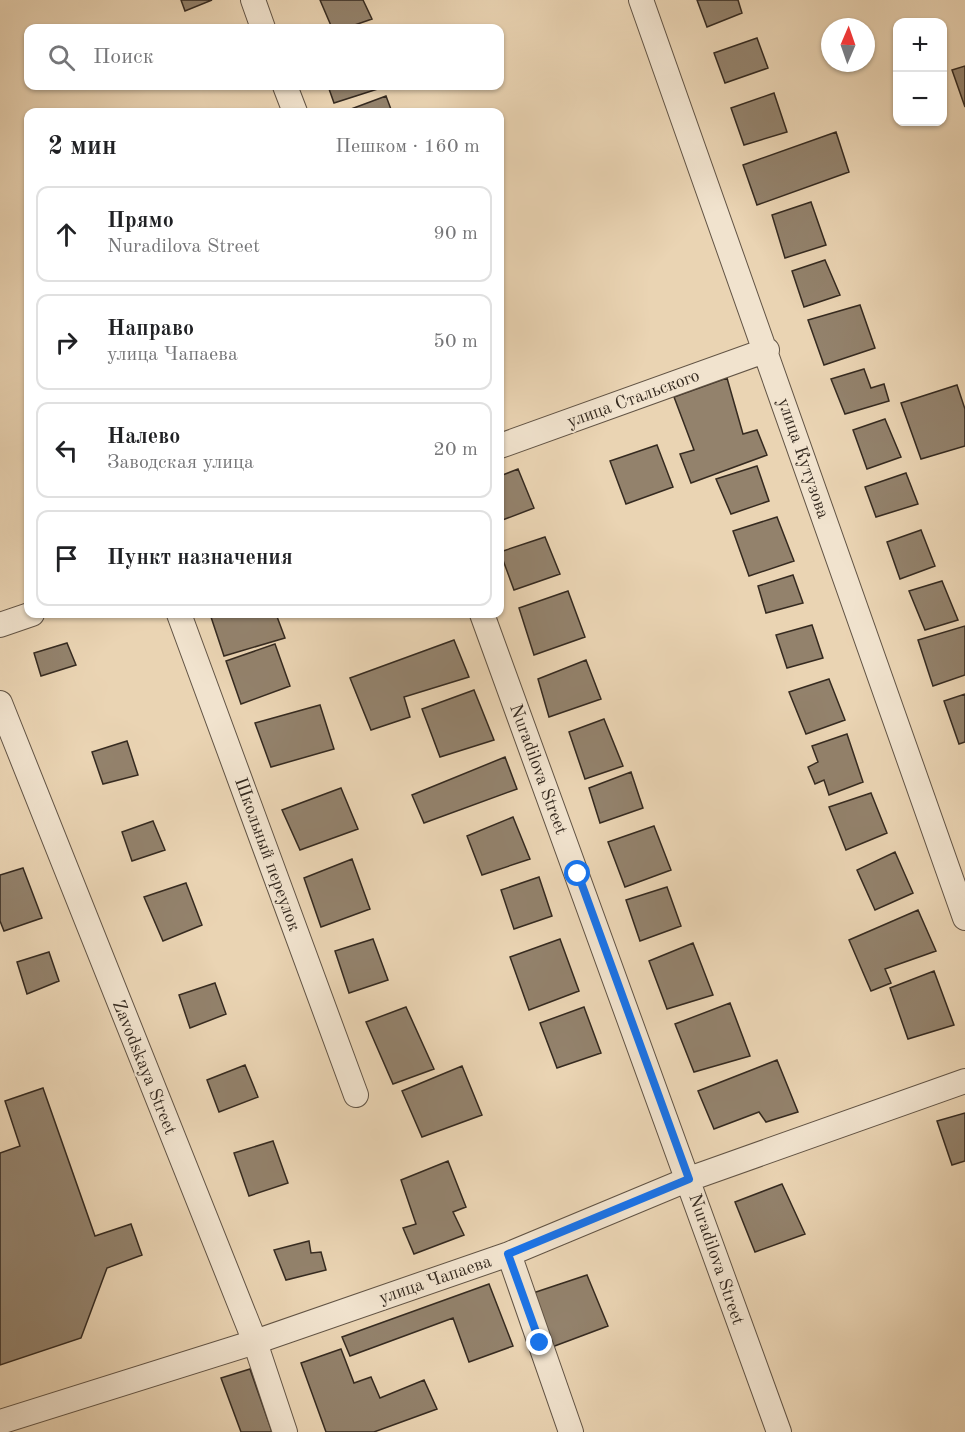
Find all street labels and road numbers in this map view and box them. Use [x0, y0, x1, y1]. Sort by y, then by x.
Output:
street label: улица Стальского [565, 367, 702, 431]
street label: улица Кутузова [774, 396, 832, 521]
street label: Nuradilova Street [506, 702, 570, 837]
street label: Школьный переулок [231, 775, 303, 934]
street label: Zavodskaya Street [109, 998, 179, 1137]
street label: Nuradilova Street [685, 1191, 747, 1327]
street label: улица Чапаева [377, 1252, 494, 1308]

